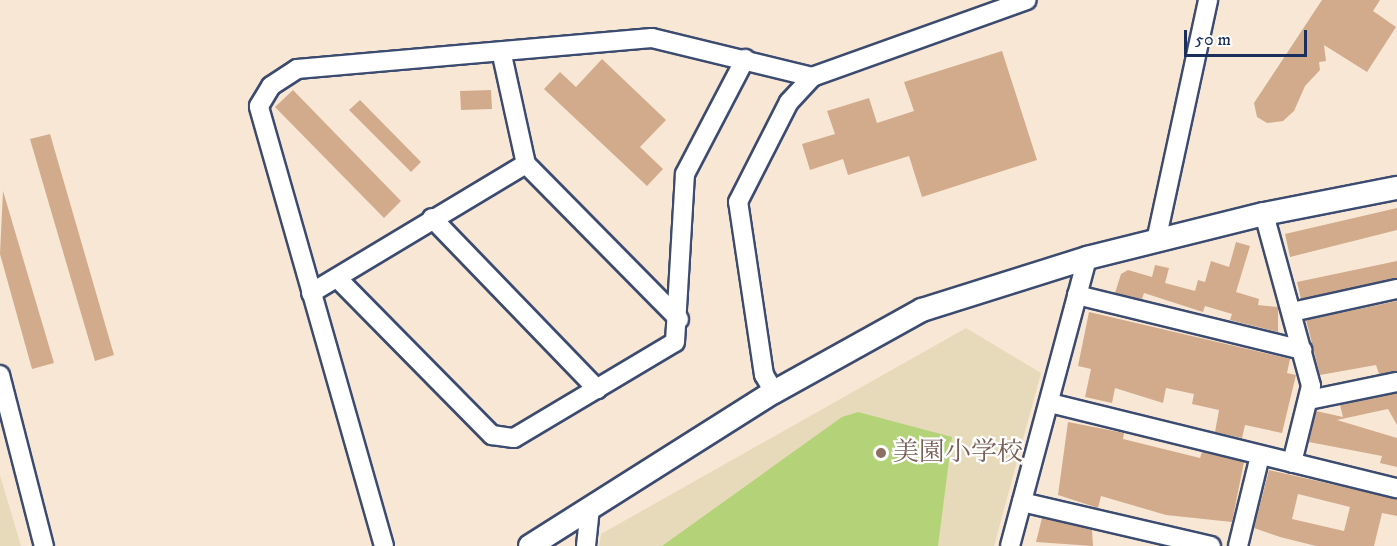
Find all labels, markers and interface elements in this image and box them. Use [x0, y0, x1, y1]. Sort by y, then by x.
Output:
scale bar [1187, 18, 1310, 56]
text: 50 m [1195, 29, 1231, 51]
place label: 美園小学校 [893, 437, 1023, 469]
marker: 美園小学校 [874, 446, 888, 460]

